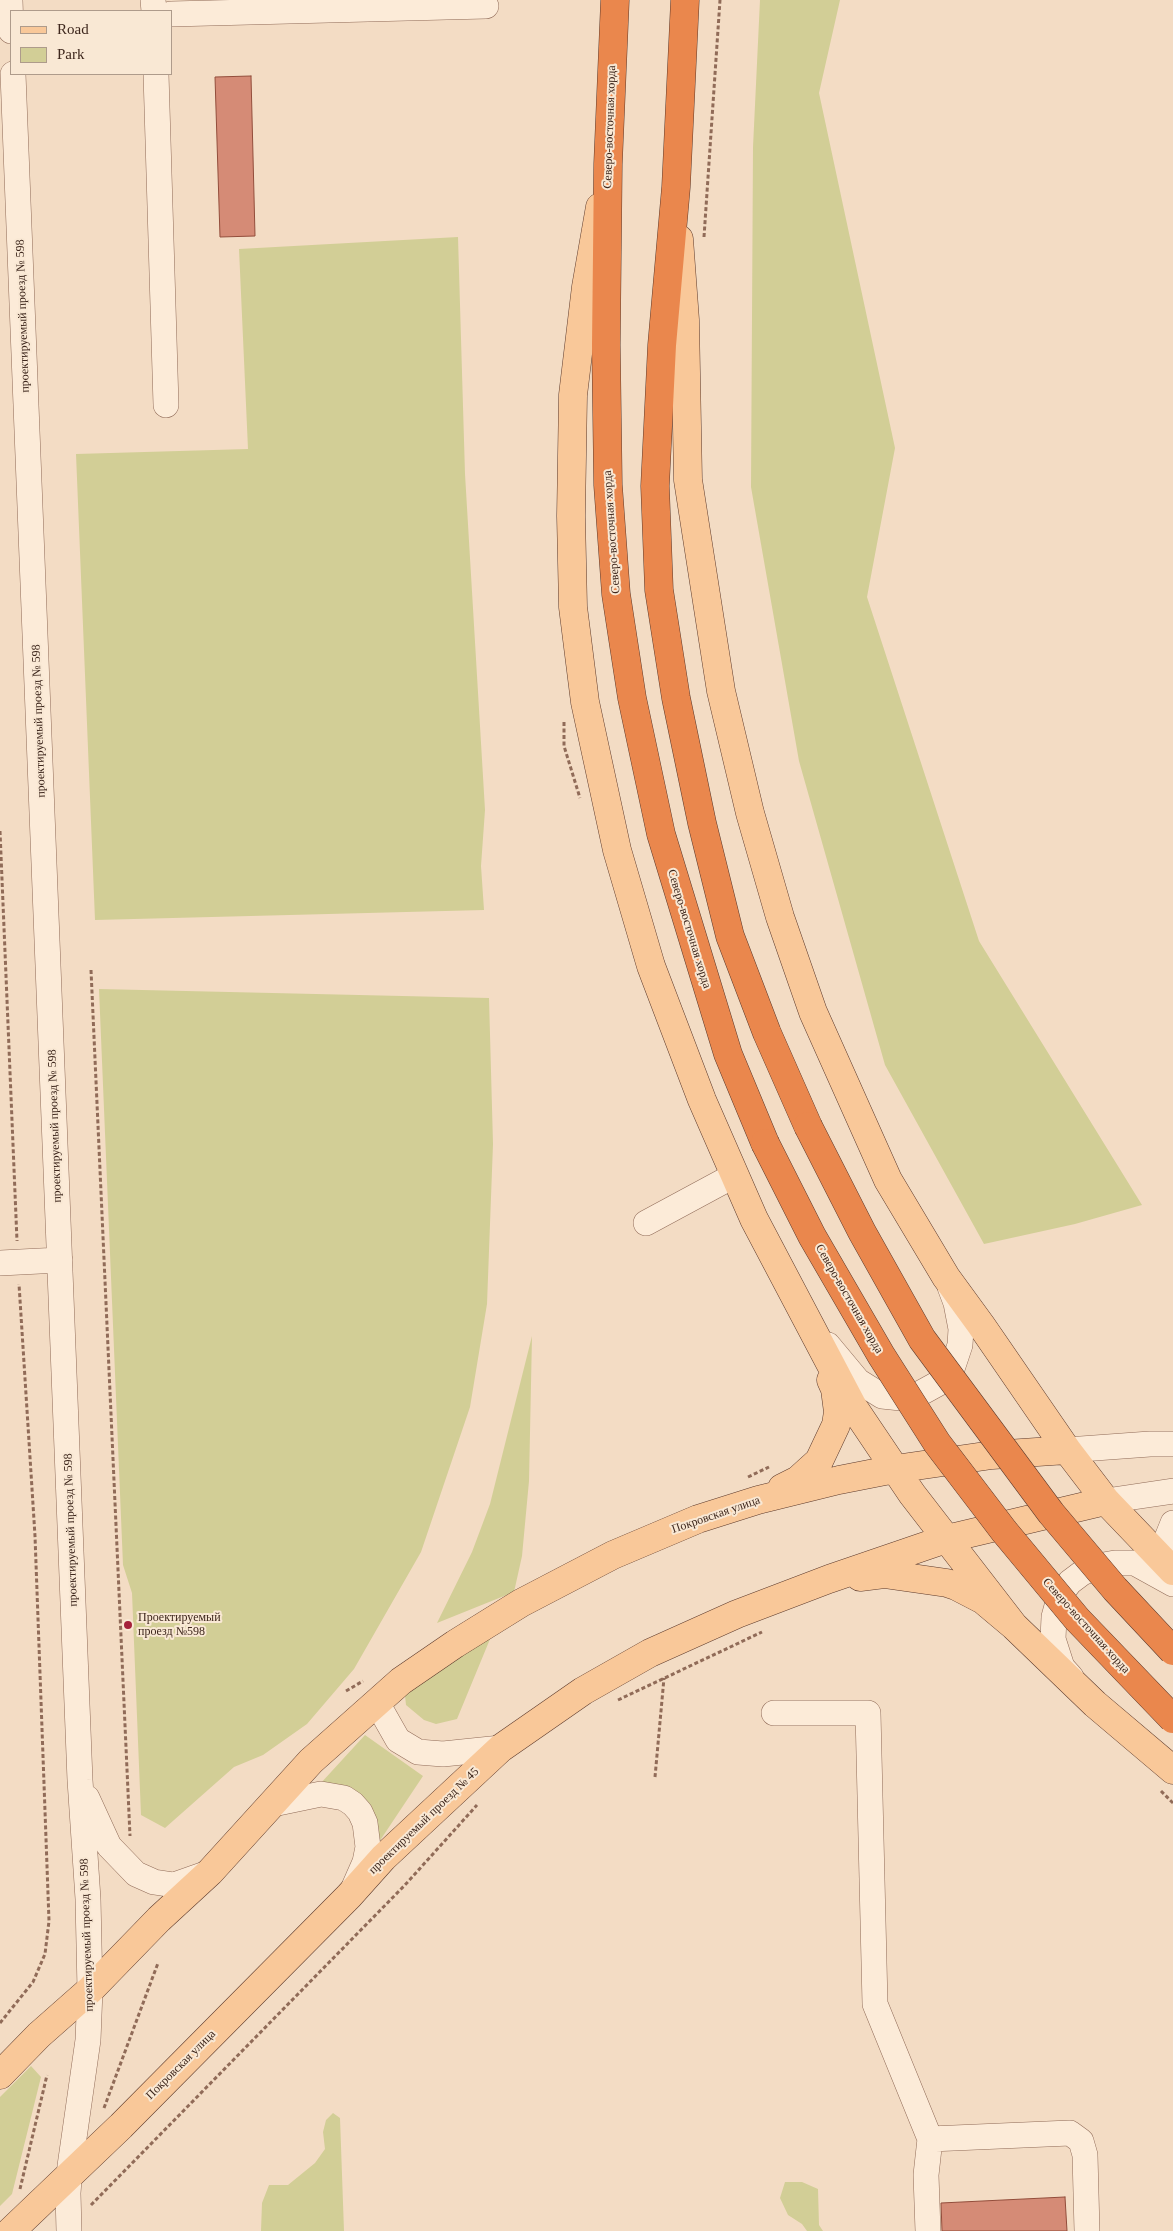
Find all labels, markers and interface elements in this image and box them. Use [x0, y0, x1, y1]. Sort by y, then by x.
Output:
legend [10, 10, 172, 75]
text: Road [57, 21, 89, 37]
text: Park [57, 46, 85, 62]
street label: Северо-восточная хорда [601, 65, 619, 189]
street label: проектируемый проезд № 598 [13, 239, 33, 393]
street label: Северо-восточная хорда [601, 470, 623, 594]
street label: проектируемый проезд № 598 [29, 644, 49, 798]
street label: Северо-восточная хорда [664, 868, 714, 990]
street label: проектируемый проезд № 598 [45, 1049, 65, 1203]
street label: Северо-восточная хорда [812, 1242, 886, 1356]
street label: проектируемый проезд № 598 [61, 1453, 81, 1607]
street label: Покровская улица [670, 1493, 762, 1537]
street label: Северо-восточная хорда [1039, 1575, 1133, 1677]
place label: Проектируемый проезд №598 [138, 1611, 221, 1639]
marker: Проектируемый проезд №598 [122, 1619, 134, 1631]
street label: проектируемый проезд № 45 [366, 1765, 482, 1877]
street label: проектируемый проезд № 598 [77, 1858, 97, 2012]
street label: Покровская улица [143, 2027, 219, 2103]

